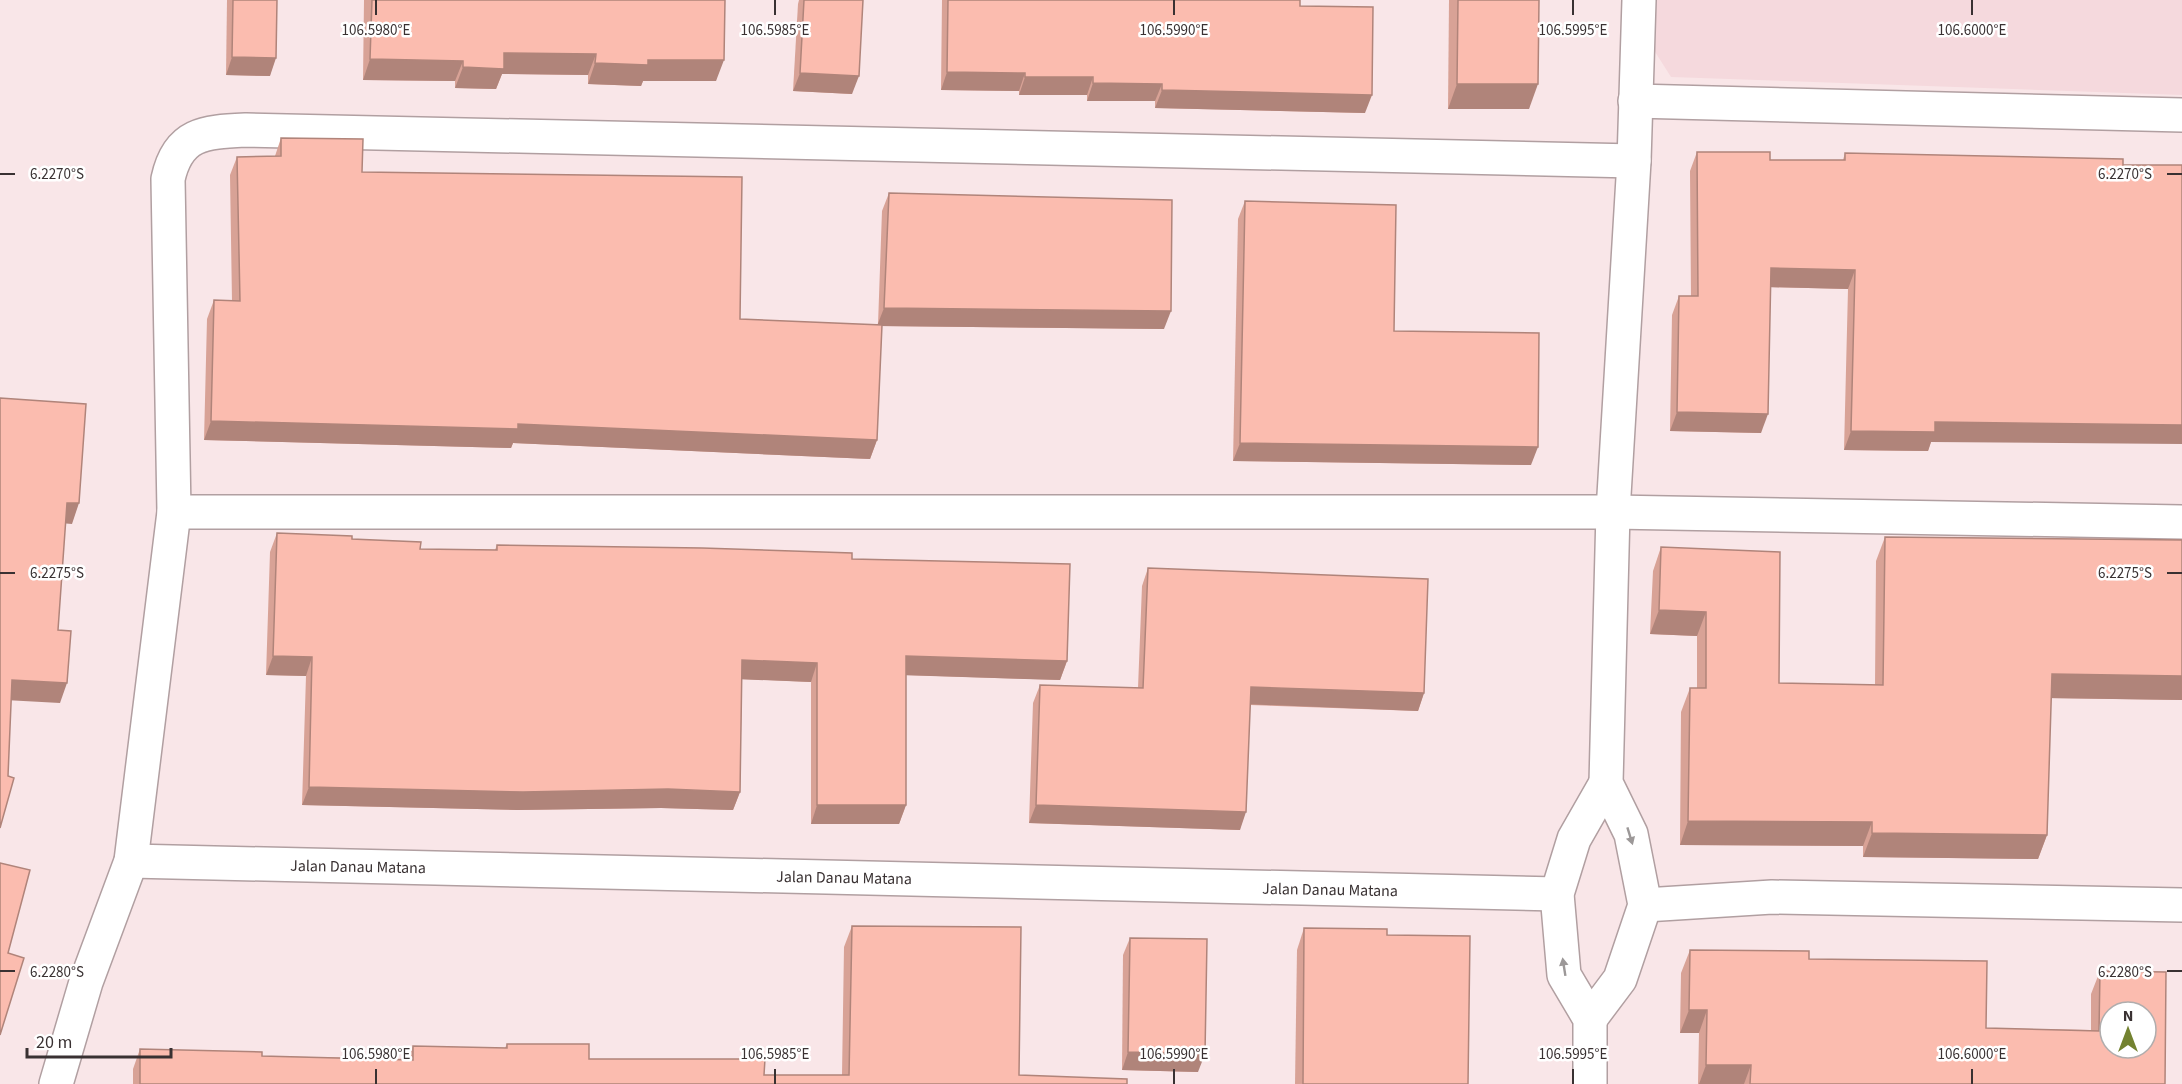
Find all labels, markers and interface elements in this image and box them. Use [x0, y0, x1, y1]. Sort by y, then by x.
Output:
text: 106.5980°E [342, 20, 410, 41]
text: 106.5985°E [741, 20, 809, 41]
text: 106.5990°E [1140, 20, 1208, 41]
text: 106.5995°E [1539, 20, 1607, 41]
text: 106.6000°E [1938, 20, 2006, 41]
text: 6.2270°S [30, 164, 84, 185]
text: 6.2270°S [2098, 164, 2152, 185]
text: 6.2275°S [30, 563, 84, 584]
text: 6.2275°S [2098, 563, 2152, 584]
one-way arrow [1626, 827, 1635, 845]
street label: Jalan Danau Matana [290, 855, 426, 879]
street label: Jalan Danau Matana [776, 866, 912, 890]
street label: Jalan Danau Matana [1262, 878, 1398, 902]
one-way arrow [1559, 958, 1568, 977]
text: 6.2280°S [30, 962, 84, 983]
text: 6.2280°S [2098, 962, 2152, 983]
north arrow [2098, 1000, 2158, 1060]
text: N [2123, 1005, 2133, 1027]
scale bar [27, 1021, 171, 1059]
text: 20 m [36, 1030, 72, 1055]
text: 106.5980°E [342, 1044, 410, 1065]
text: 106.5985°E [741, 1044, 809, 1065]
text: 106.5990°E [1140, 1044, 1208, 1065]
text: 106.5995°E [1539, 1044, 1607, 1065]
text: 106.6000°E [1938, 1044, 2006, 1065]

